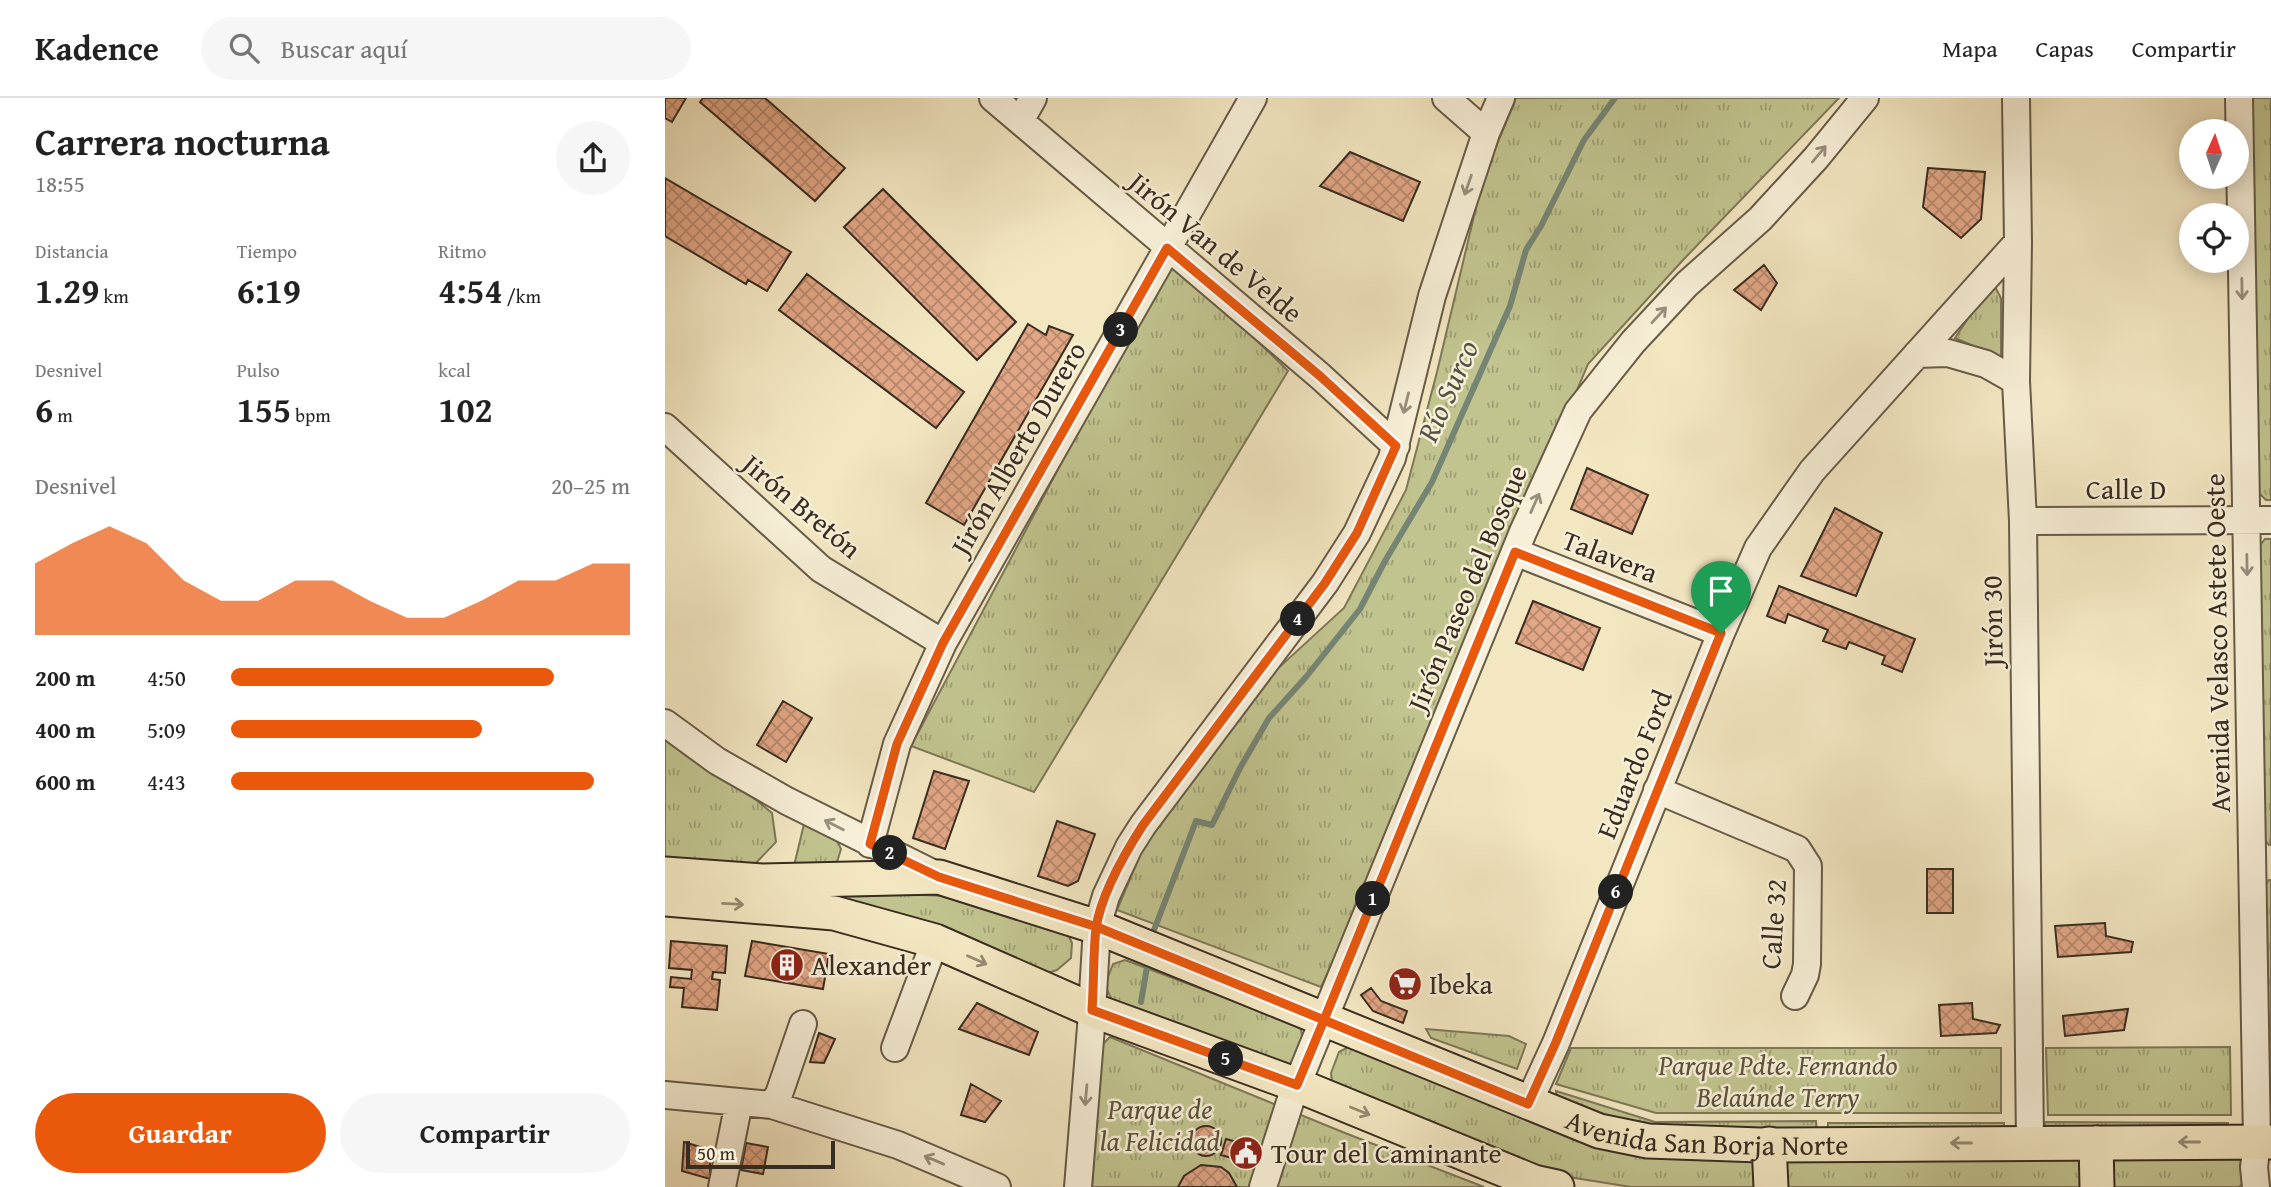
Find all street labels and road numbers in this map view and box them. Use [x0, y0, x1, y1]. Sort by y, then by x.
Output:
street label: Jirón Van de Velde [1118, 159, 1312, 332]
street label: Jirón Alberto Durero [938, 333, 1095, 565]
street label: Jirón Bretón [732, 442, 871, 568]
street label: Jirón Paseo del Bosque [1395, 458, 1537, 720]
street label: Calle D [2086, 468, 2166, 509]
street label: Avenida Velasco Astete Oeste [2193, 473, 2240, 813]
street label: Talavera [1556, 519, 1665, 593]
street label: Jirón 30 [1970, 575, 2013, 670]
street label: Eduardo Ford [1585, 683, 1682, 844]
street label: Calle 32 [1749, 877, 1796, 971]
street label: Avenida San Borja Norte [1560, 1099, 1848, 1165]

